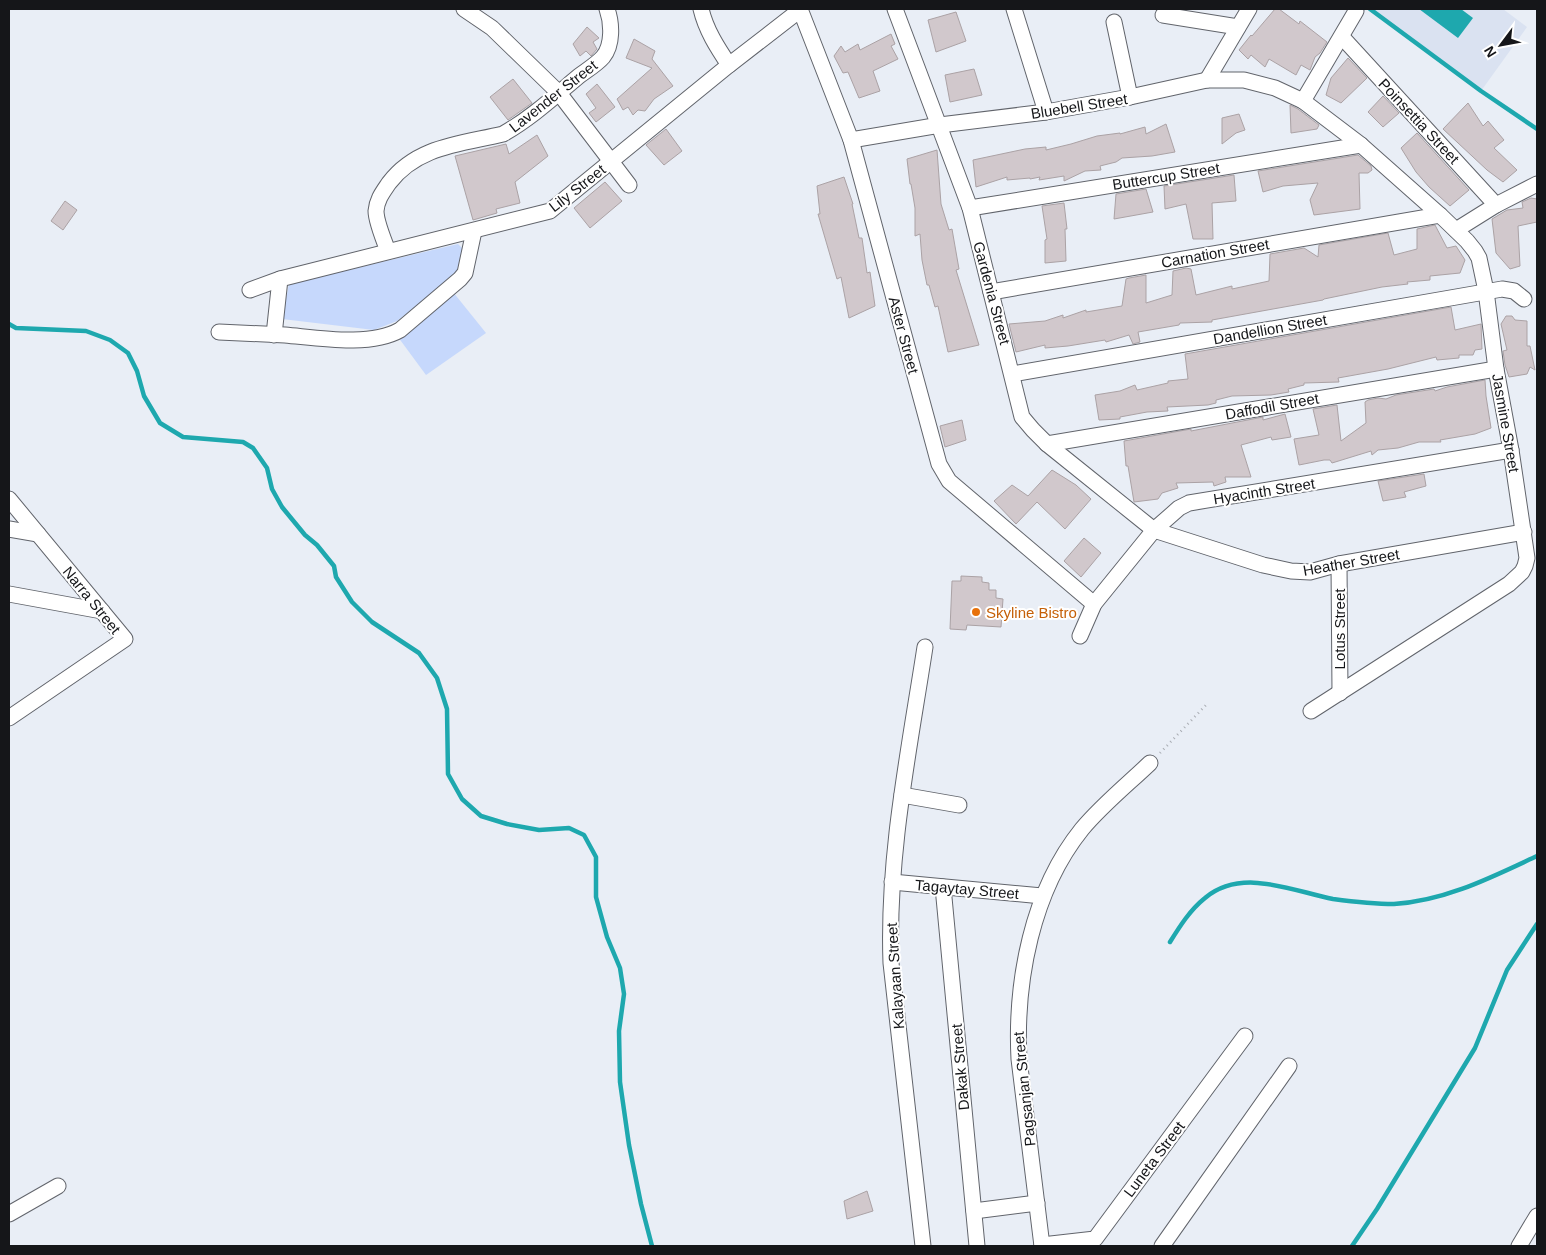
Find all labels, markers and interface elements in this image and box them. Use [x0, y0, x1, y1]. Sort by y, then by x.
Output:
north arrow [1476, 20, 1526, 70]
text: N [1481, 43, 1499, 60]
street label: Lavender Street [506, 56, 601, 136]
street label: Poinsettia Street [1375, 75, 1463, 168]
street label: Bluebell Street [1029, 90, 1129, 122]
street label: Buttercup Street [1111, 159, 1222, 193]
street label: Lily Street [545, 160, 609, 215]
street label: Carnation Street [1160, 235, 1271, 271]
street label: Gardenia Street [970, 240, 1014, 347]
street label: Aster Street [886, 295, 923, 376]
street label: Dandellion Street [1212, 310, 1329, 347]
street label: Jasmine Street [1489, 372, 1523, 475]
street label: Daffodil Street [1224, 389, 1321, 423]
street label: Hyacinth Street [1212, 474, 1317, 507]
street label: Heather Street [1301, 545, 1401, 579]
street label: Narra Street [60, 563, 125, 638]
street label: Lotus Street [1331, 588, 1348, 669]
place label: Skyline Bistro [986, 604, 1077, 621]
marker: Skyline Bistro [970, 606, 982, 618]
street label: Tagaytay Street [914, 876, 1020, 902]
street label: Kalayaan Street [883, 921, 907, 1030]
street label: Dakak Street [948, 1022, 972, 1111]
street label: Pagsanjan Street [1009, 1030, 1038, 1147]
street label: Luneta Street [1120, 1117, 1188, 1200]

